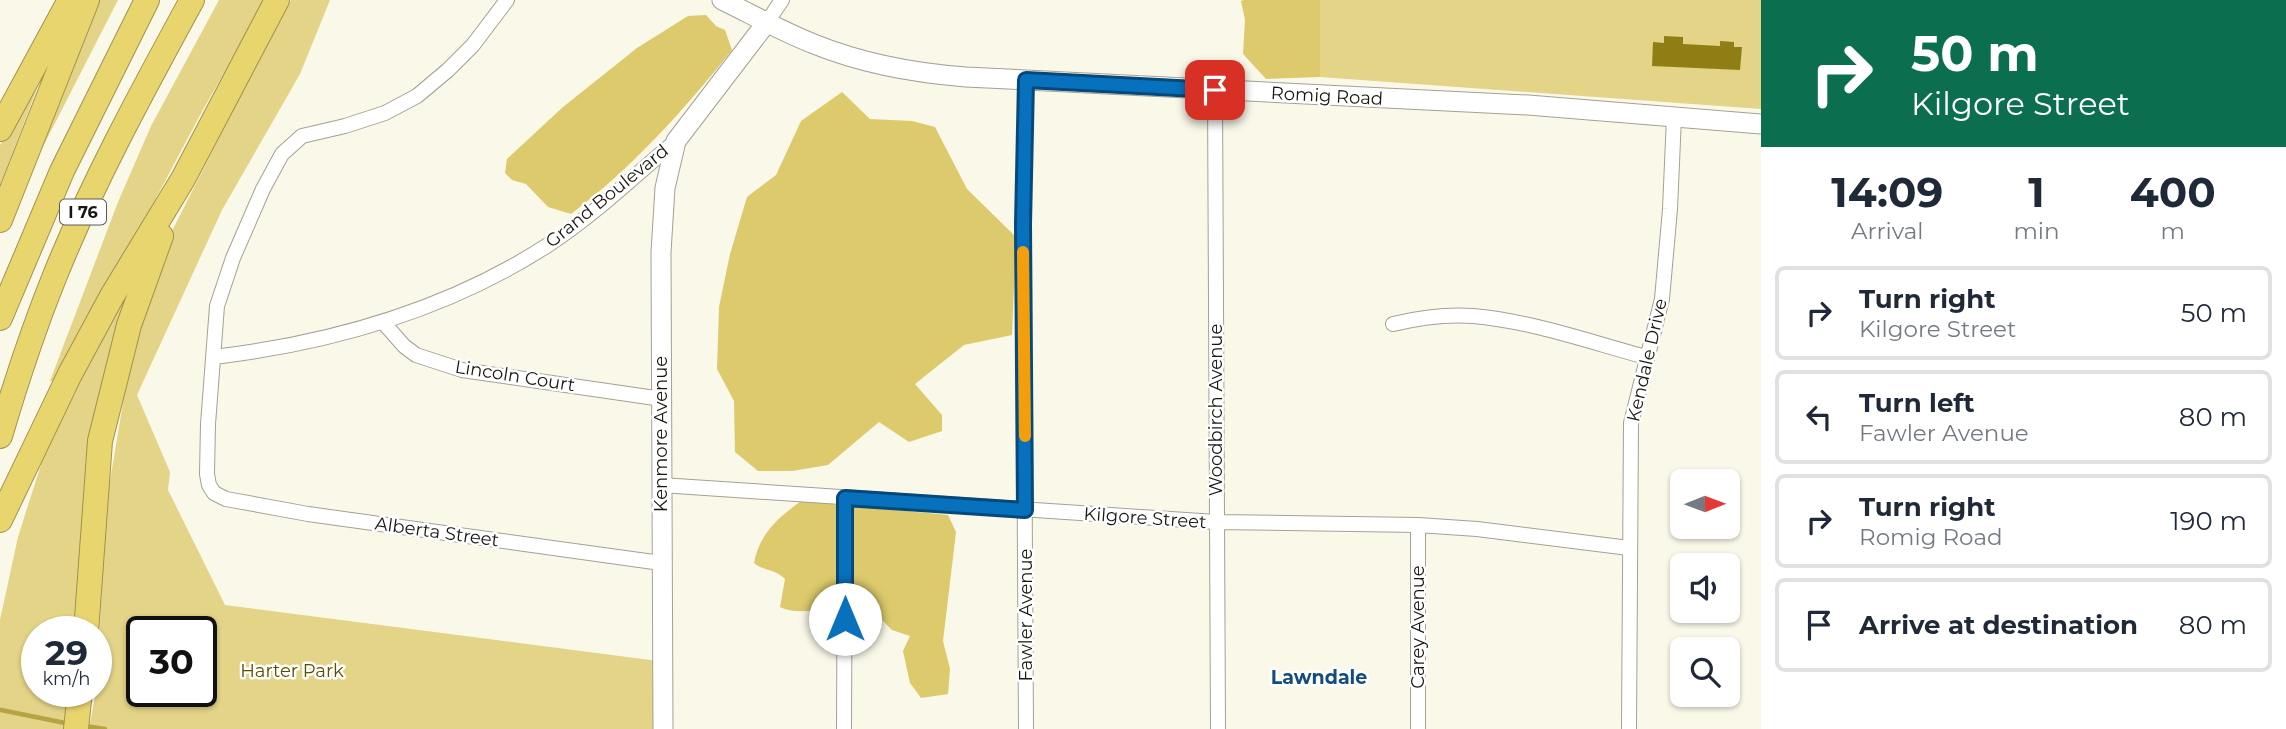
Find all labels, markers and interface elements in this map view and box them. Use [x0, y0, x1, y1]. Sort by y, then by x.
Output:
text: 50 m [1911, 24, 2039, 83]
icon: right [1796, 28, 1887, 119]
pin [1185, 60, 1245, 120]
icon: arrive [1196, 71, 1234, 109]
street label: Romig Road [1270, 82, 1384, 110]
text: Kilgore Street [1911, 84, 2130, 123]
street label: Grand Boulevard [541, 140, 673, 252]
text: 14:09 [1831, 166, 1943, 218]
text: 1 [2028, 166, 2045, 218]
text: 400 [2130, 166, 2216, 218]
road number: I 76 [60, 200, 106, 224]
text: Arrival [1851, 217, 1923, 245]
text: min [2013, 217, 2060, 245]
text: m [2161, 217, 2185, 245]
text: Turn right [1859, 283, 1995, 315]
icon: right [1800, 294, 1838, 332]
street label: Kendale Drive [1622, 296, 1672, 424]
text: 50 m [2181, 297, 2247, 329]
text: Kilgore Street [1859, 315, 2016, 343]
street label: Woodbirch Avenue [1205, 324, 1227, 496]
street label: Lincoln Court [453, 356, 577, 396]
street label: Kenmore Avenue [650, 356, 672, 512]
text: Turn left [1859, 387, 1975, 419]
icon: left [1800, 398, 1838, 436]
text: 80 m [2179, 401, 2247, 433]
text: Fawler Avenue [1859, 419, 2029, 447]
north arrow [1670, 469, 1740, 539]
map controls [1670, 469, 1740, 707]
text: Turn right [1859, 491, 1995, 523]
icon: right [1800, 502, 1838, 540]
street label: Kilgore Street [1083, 503, 1207, 533]
text: 190 m [2170, 505, 2247, 537]
street label: Alberta Street [374, 512, 500, 552]
text: Romig Road [1859, 523, 2003, 551]
street label: Fawler Avenue [1015, 548, 1037, 681]
button: sound [1670, 553, 1740, 623]
street label: Carey Avenue [1407, 565, 1429, 689]
position arrow [808, 582, 882, 656]
icon: arrive [1800, 606, 1838, 644]
text: Arrive at destination [1859, 609, 2138, 641]
text: 80 m [2179, 609, 2247, 641]
speed limit sign: 30 [126, 616, 217, 707]
text: 29 [45, 631, 88, 674]
button: search [1670, 637, 1740, 707]
park label: Harter Park [240, 660, 344, 682]
district label: Lawndale [1271, 666, 1367, 689]
text: km/h [42, 668, 91, 690]

